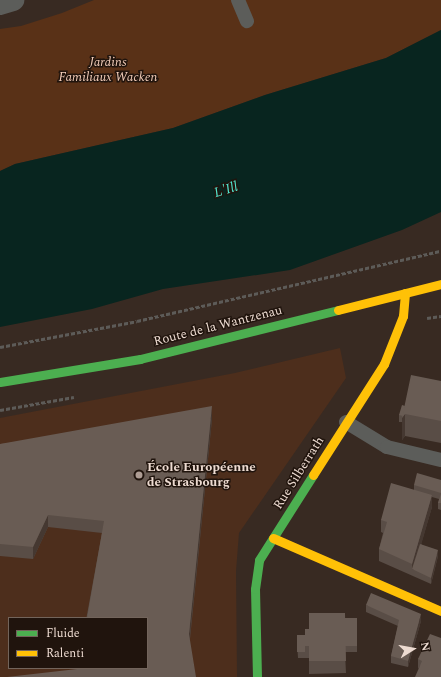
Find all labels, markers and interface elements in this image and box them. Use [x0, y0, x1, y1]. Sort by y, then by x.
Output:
park label: Jardins Familiaux Wacken [59, 55, 157, 86]
water label: L'Ill [212, 178, 240, 202]
street label: Route de la Wantzenau [152, 302, 284, 350]
street label: Rue Silberrath [270, 434, 328, 512]
place label: École Européenne de Strasbourg [147, 460, 256, 491]
marker: École Européenne de Strasbourg [134, 470, 144, 480]
legend [8, 617, 148, 669]
text: Fluide [46, 624, 80, 643]
north arrow [393, 629, 433, 669]
text: N [416, 641, 434, 653]
text: Ralenti [46, 644, 84, 663]

